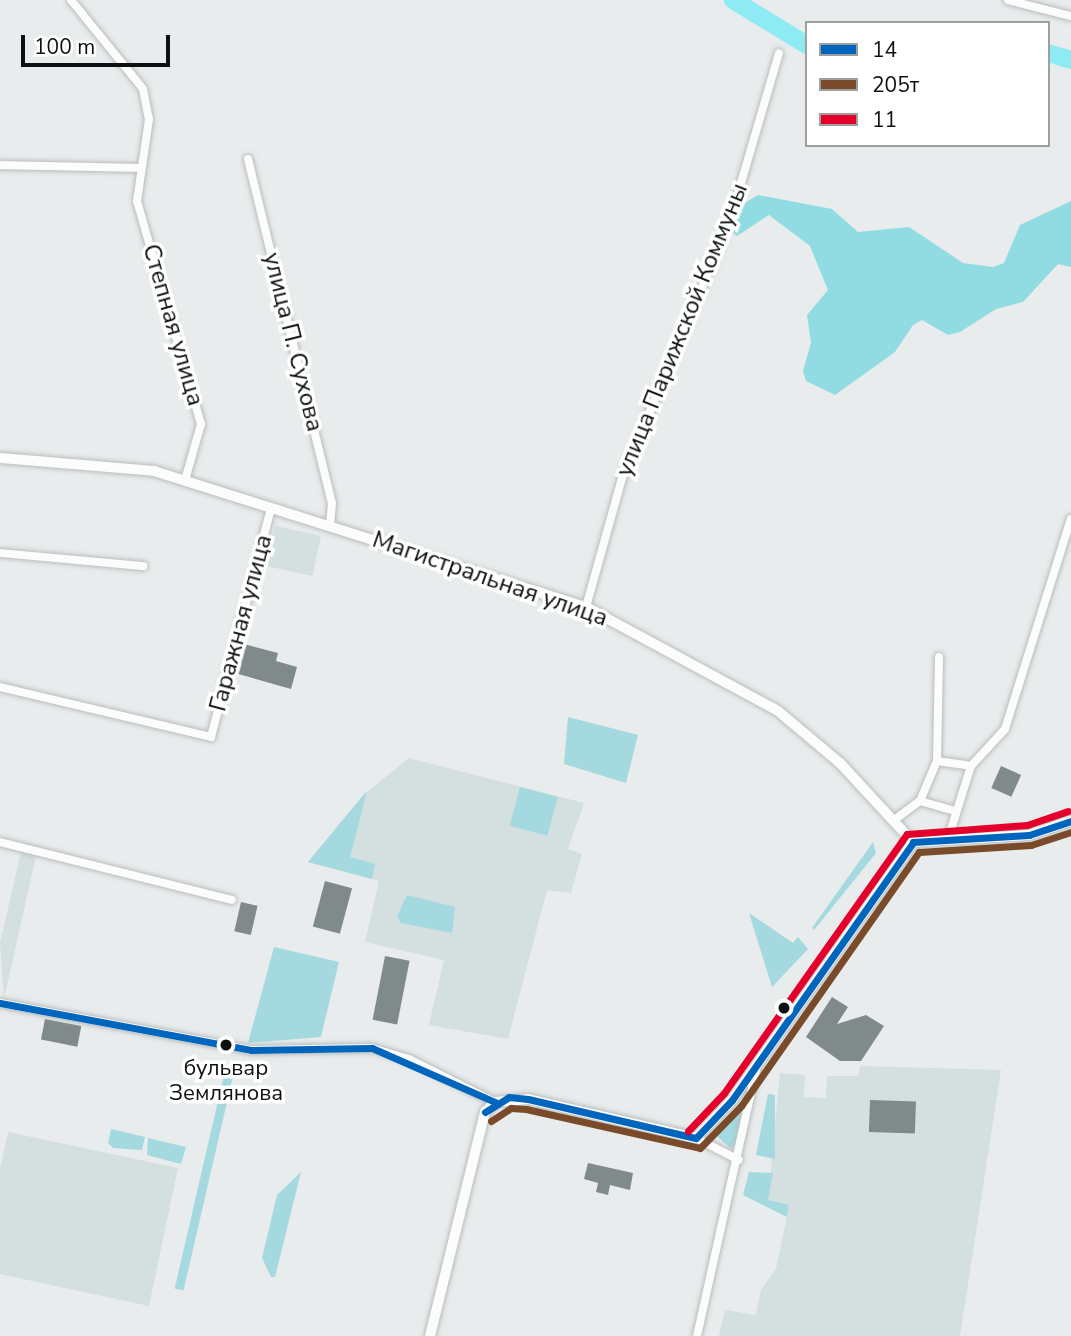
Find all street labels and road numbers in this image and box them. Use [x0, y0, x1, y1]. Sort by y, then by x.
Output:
street label: улица Парижской Коммуны [610, 179, 754, 481]
street label: Степная улица [136, 241, 210, 409]
street label: улица П. Сухова [257, 250, 329, 434]
street label: Магистральная улица [369, 525, 611, 633]
street label: Гаражная улица [204, 531, 278, 715]

